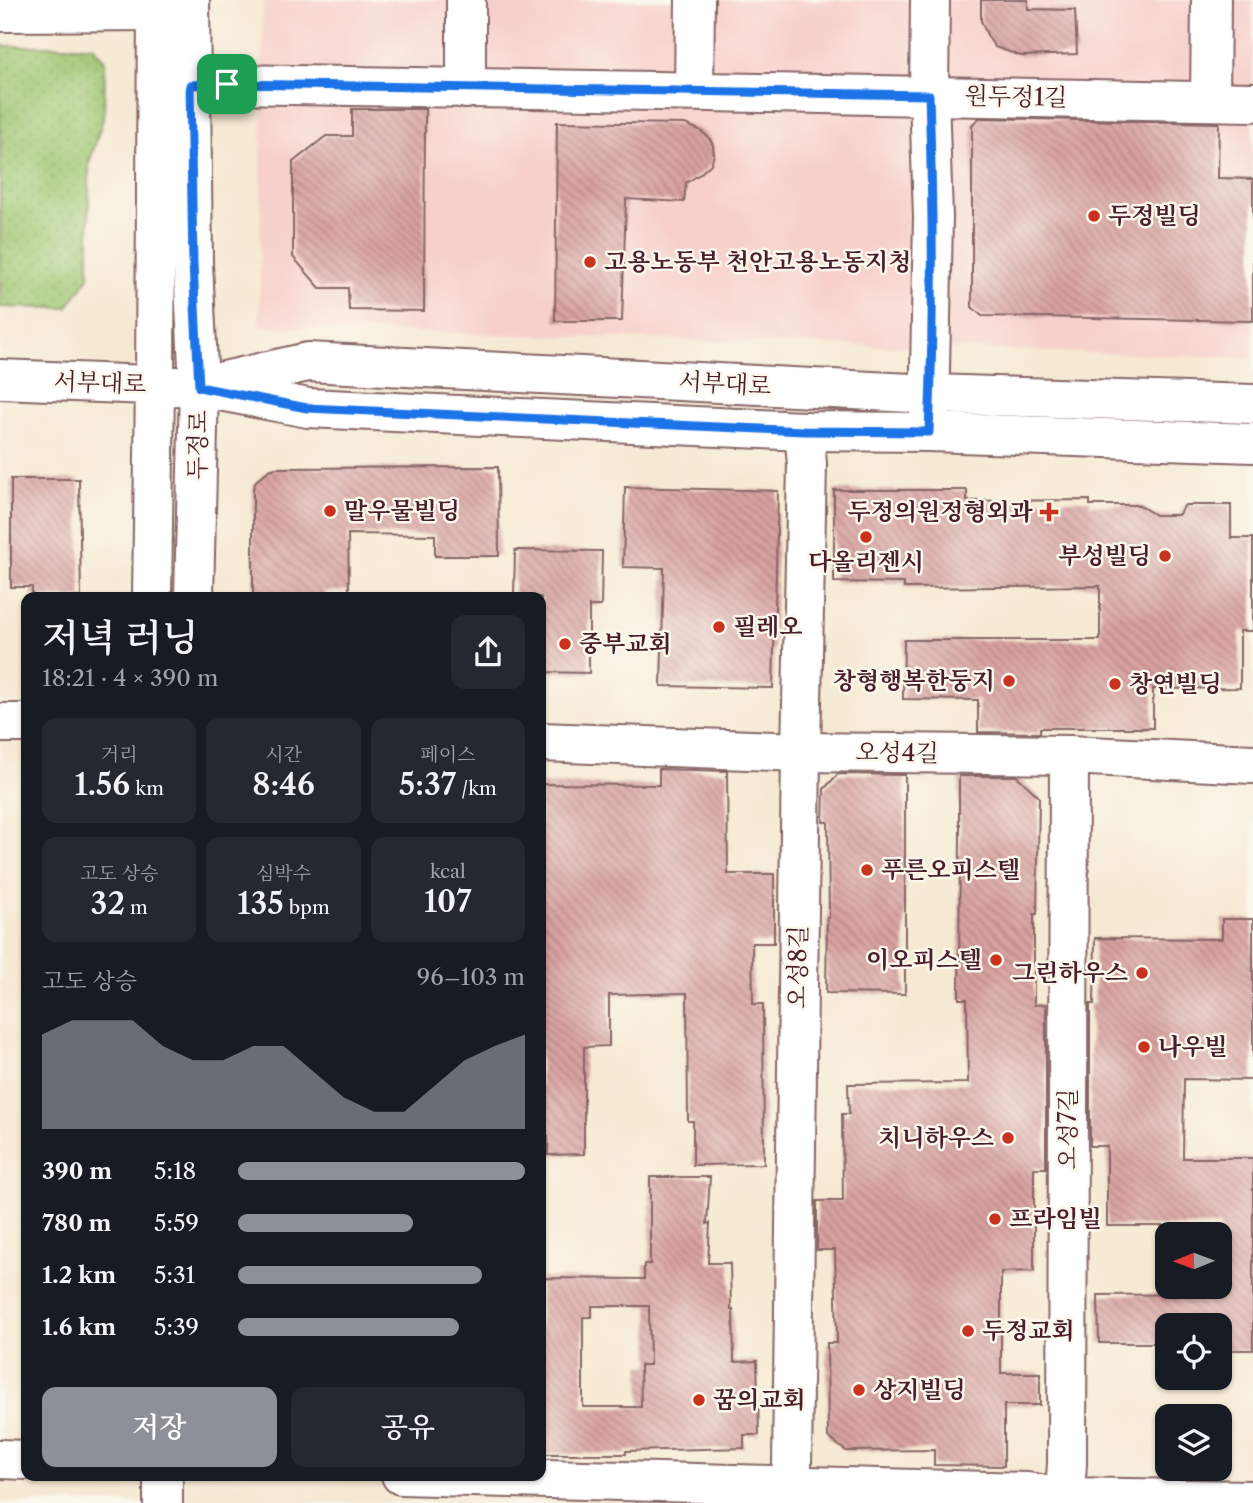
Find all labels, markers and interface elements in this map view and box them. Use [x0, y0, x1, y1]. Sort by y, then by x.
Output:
pin [197, 54, 257, 114]
icon: arrive [208, 65, 246, 103]
street label: 원두정1길 [964, 81, 1068, 112]
place label: 두정빌딩 [1108, 201, 1201, 230]
marker: 두정빌딩 [1086, 208, 1102, 224]
place label: 고용노동부 천안고용노동지청 [604, 247, 911, 276]
marker: 고용노동부 천안고용노동지청 [582, 254, 598, 270]
street label: 서부대로 [53, 366, 147, 399]
street label: 서부대로 [678, 367, 772, 400]
street label: 두정로 [182, 410, 213, 480]
place label: 말우물빌딩 [344, 496, 460, 525]
place label: 두정의원정형외과 [848, 497, 1033, 526]
marker: 두정의원정형외과 [1039, 502, 1059, 522]
marker: 말우물빌딩 [322, 503, 338, 519]
marker: 다올리젠시 [858, 529, 874, 545]
place label: 부성빌딩 [1058, 541, 1151, 570]
place label: 다올리젠시 [808, 547, 924, 576]
marker: 부성빌딩 [1157, 548, 1173, 564]
place label: 필레오 [733, 612, 803, 641]
text: 저녁 러닝 [42, 614, 199, 661]
button: share [451, 615, 525, 689]
marker: 필레오 [711, 619, 727, 635]
place label: 중부교회 [579, 629, 672, 658]
marker: 중부교회 [557, 636, 573, 652]
text: 18:21 · 4 × 390 m [42, 664, 218, 692]
place label: 창형행복한둥지 [833, 666, 995, 695]
place label: 창연빌딩 [1129, 669, 1222, 698]
marker: 창형행복한둥지 [1001, 673, 1017, 689]
marker: 창연빌딩 [1107, 676, 1123, 692]
street label: 오성4길 [855, 737, 939, 768]
text: 거리 [101, 743, 138, 766]
text: 시간 [265, 743, 302, 766]
text: 페이스 [420, 743, 475, 766]
text: 1.56 [74, 766, 130, 803]
text: 8:46 [252, 766, 315, 803]
text: 5:37 [399, 766, 456, 803]
text: km [130, 777, 164, 800]
text: /km [456, 777, 497, 800]
place label: 푸른오피스텔 [881, 855, 1020, 884]
text: kcal [430, 860, 466, 883]
text: 고도 상승 [80, 862, 158, 885]
text: 심박수 [256, 862, 311, 885]
marker: 푸른오피스텔 [859, 862, 875, 878]
text: 107 [424, 883, 472, 920]
text: 32 [91, 885, 125, 922]
text: 135 [237, 885, 284, 922]
text: m [125, 896, 148, 919]
text: bpm [284, 896, 330, 919]
street label: 오성8길 [782, 925, 813, 1009]
place label: 이오피스텔 [866, 945, 982, 974]
marker: 이오피스텔 [988, 952, 1004, 968]
place label: 그린하우스 [1012, 958, 1128, 987]
text: 96–103 m [417, 963, 525, 991]
marker: 그린하우스 [1134, 965, 1150, 981]
text: 고도 상승 [42, 967, 137, 995]
place label: 나우빌 [1158, 1032, 1228, 1061]
marker: 나우빌 [1136, 1039, 1152, 1055]
street label: 오성7길 [1053, 1088, 1082, 1170]
place label: 치니하우스 [878, 1123, 994, 1152]
marker: 치니하우스 [1000, 1130, 1016, 1146]
text: 390 m [42, 1157, 112, 1185]
text: 5:18 [154, 1157, 196, 1185]
place label: 프라임빌 [1009, 1204, 1102, 1233]
text: 780 m [42, 1209, 112, 1237]
text: 5:59 [154, 1209, 199, 1237]
marker: 프라임빌 [987, 1211, 1003, 1227]
north arrow [1155, 1222, 1232, 1298]
map controls [1155, 1222, 1232, 1481]
text: 1.2 km [42, 1261, 116, 1289]
text: 5:31 [154, 1261, 195, 1289]
text: 1.6 km [42, 1313, 116, 1341]
text: 5:39 [154, 1313, 199, 1341]
button: locate [1155, 1313, 1232, 1390]
place label: 두정교회 [982, 1316, 1075, 1345]
marker: 두정교회 [960, 1323, 976, 1339]
place label: 상지빌딩 [873, 1375, 966, 1404]
marker: 상지빌딩 [851, 1382, 867, 1398]
place label: 꿈의교회 [713, 1385, 806, 1414]
button: 저장 [42, 1387, 277, 1467]
button: 공유 [291, 1387, 525, 1467]
marker: 꿈의교회 [691, 1392, 707, 1408]
button: layers [1155, 1404, 1232, 1481]

